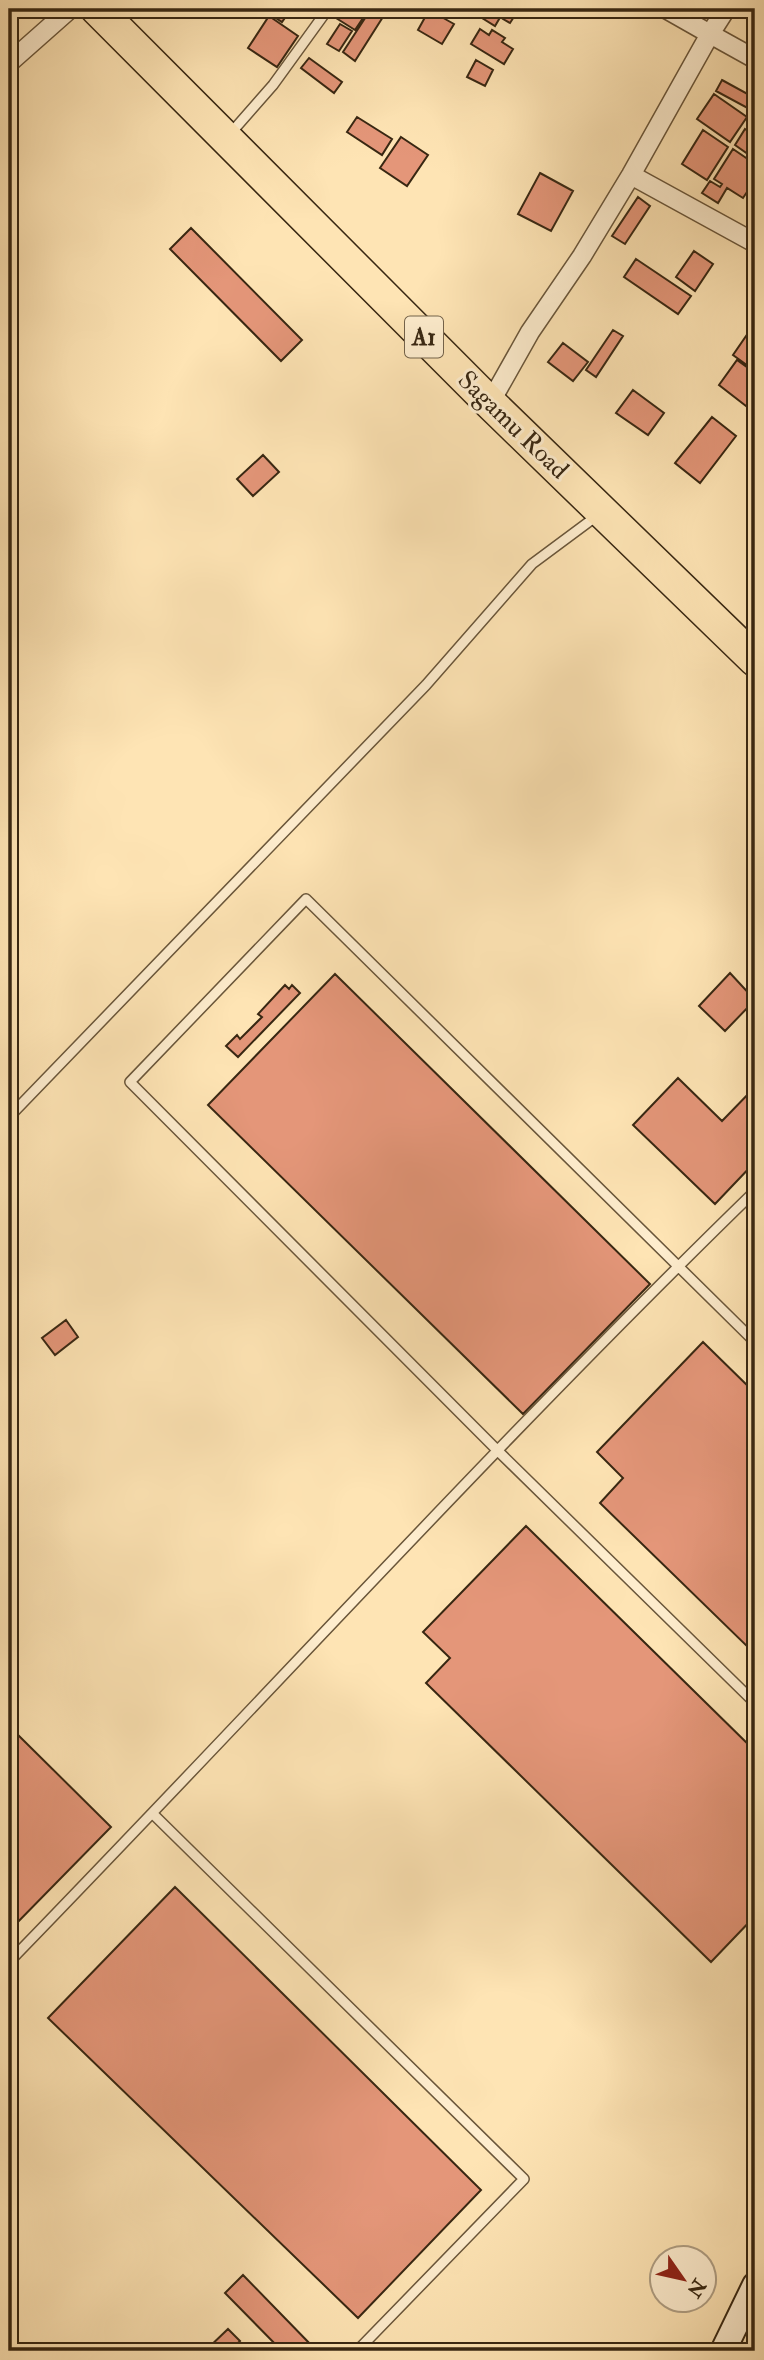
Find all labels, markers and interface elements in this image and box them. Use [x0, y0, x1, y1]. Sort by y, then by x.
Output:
road number: A1 [405, 316, 443, 358]
street label: Sagamu Road [451, 364, 575, 486]
north arrow [648, 2244, 718, 2314]
text: N [681, 2273, 712, 2303]

